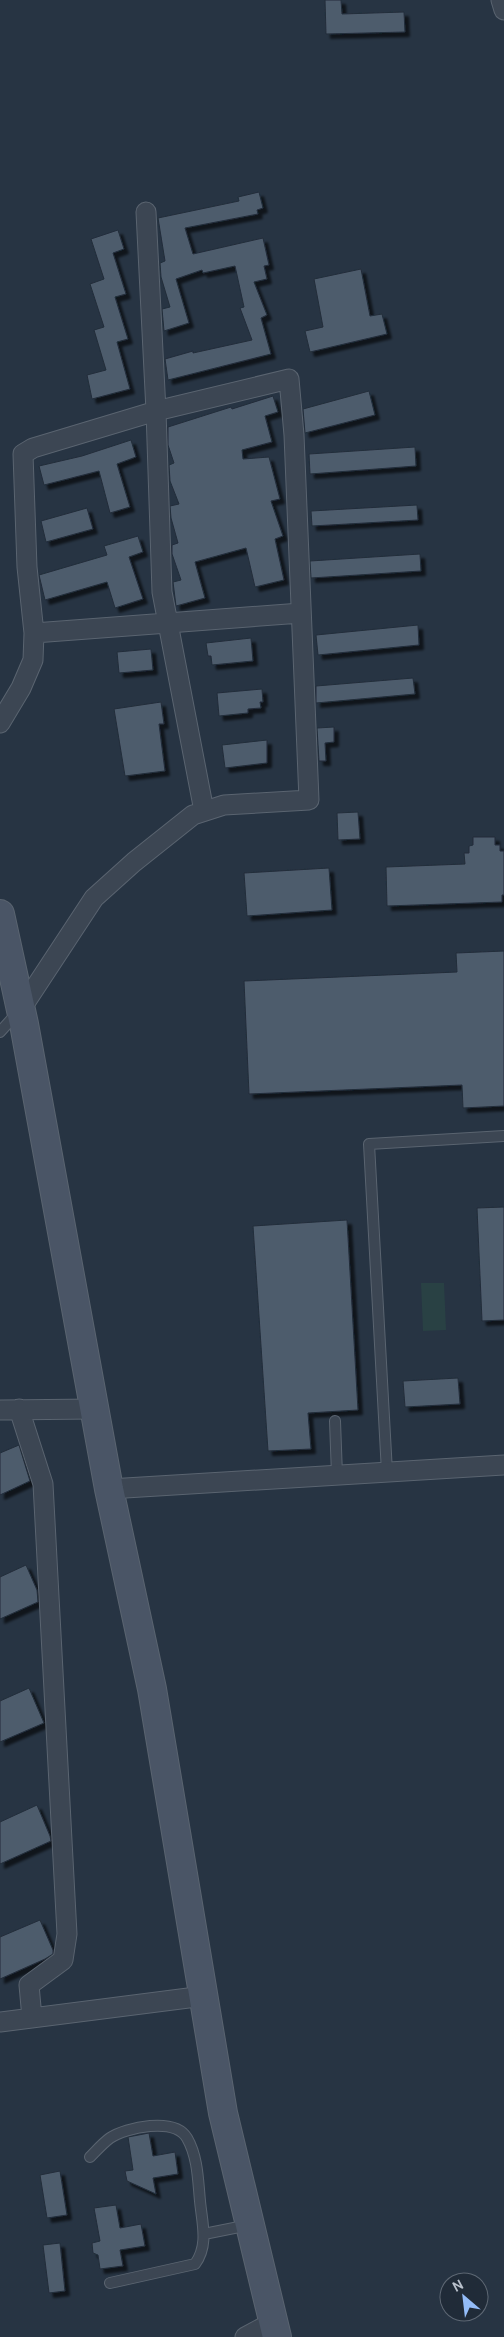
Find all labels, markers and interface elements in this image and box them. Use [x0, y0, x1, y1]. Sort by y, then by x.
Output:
north arrow [439, 2272, 489, 2322]
text: N [449, 2275, 466, 2296]

